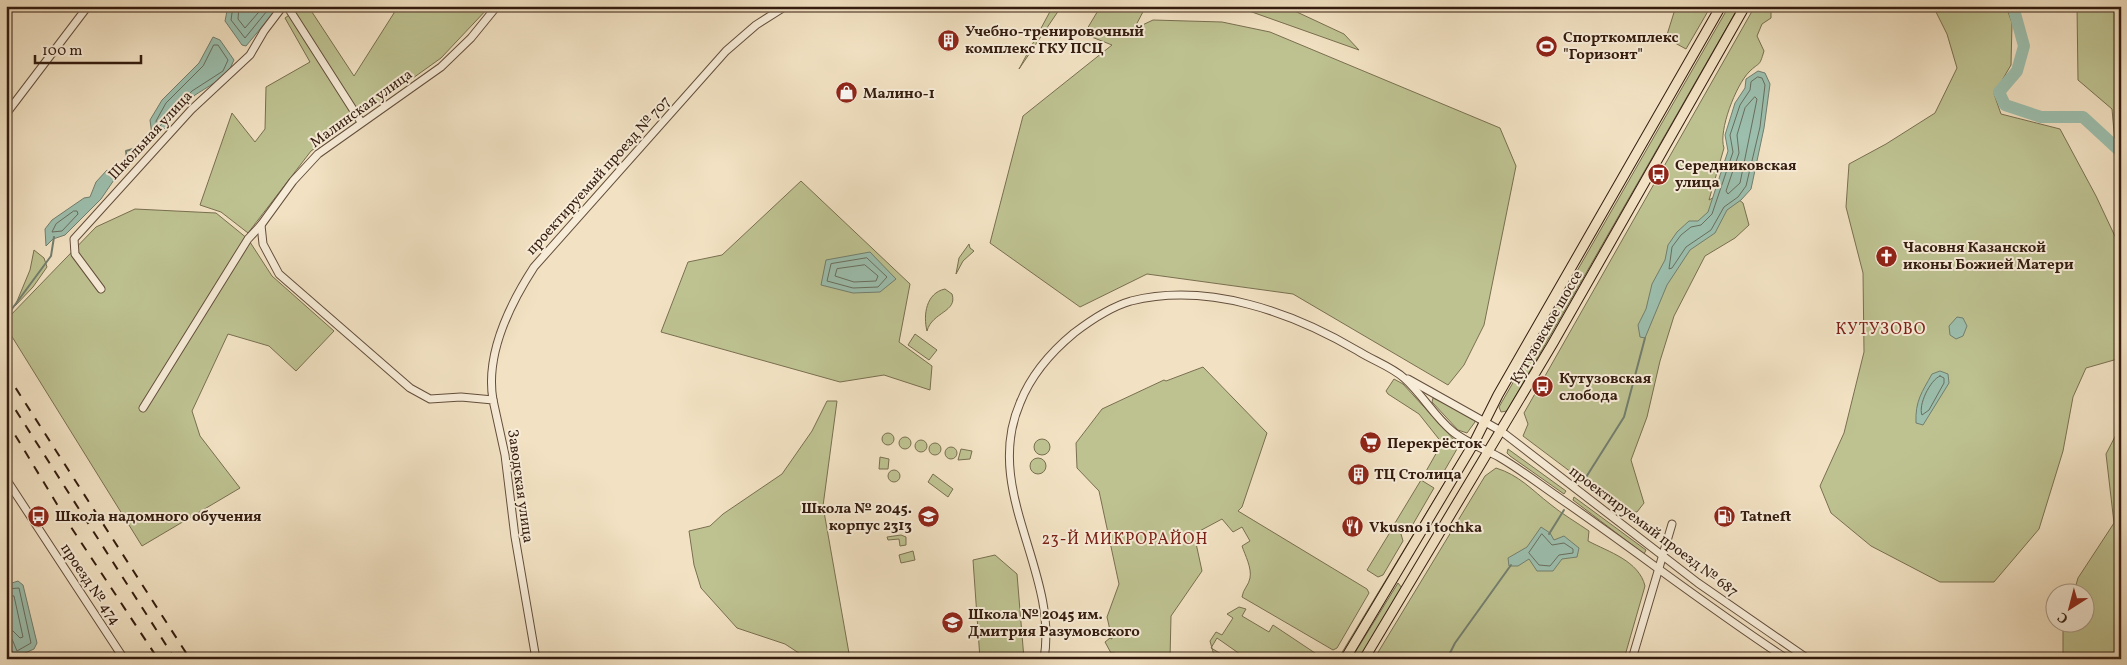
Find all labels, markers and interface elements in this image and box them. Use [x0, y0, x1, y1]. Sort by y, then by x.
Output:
place label: Учебно-тренировочный комплекс ГКУ ПСЦ [965, 22, 1144, 60]
building icon: Учебно-тренировочный комплекс ГКУ ПСЦ [937, 28, 961, 52]
place label: Спорткомплекс "Горизонт" [1563, 28, 1679, 66]
scale bar [35, 32, 141, 64]
sports icon: Спорткомплекс "Горизонт" [1535, 34, 1559, 58]
text: 100 m [42, 41, 82, 62]
street label: Малинская улица [306, 65, 417, 154]
shop icon: Малино-1 [835, 81, 859, 105]
place label: Малино-1 [863, 84, 935, 105]
street label: Школьная улица [104, 87, 198, 185]
street label: проектируемый проезд № 707 [522, 92, 676, 260]
place label: Середниковская улица [1675, 156, 1797, 194]
bus stop icon: Середниковская улица [1647, 162, 1671, 186]
place label: Часовня Казанской иконы Божией Матери [1903, 238, 2074, 276]
church icon: Часовня Казанской иконы Божией Матери [1875, 244, 1899, 268]
street label: Кутузовское шоссе [1506, 267, 1589, 389]
district label: КУТУЗОВО [1835, 319, 1927, 341]
place label: Кутузовская слобода [1559, 369, 1652, 407]
bus stop icon: Кутузовская слобода [1531, 375, 1555, 399]
street label: Заводская улица [501, 428, 538, 544]
supermarket icon: Перекрёсток [1359, 431, 1383, 455]
place label: Перекрёсток [1387, 434, 1482, 455]
building icon: ТЦ Столица [1346, 462, 1370, 486]
street label: проектируемый проезд № 687 [1564, 462, 1742, 603]
place label: ТЦ Столица [1374, 465, 1462, 486]
place label: Школа № 2045. корпус 2313 [801, 499, 912, 537]
bus stop icon: Школа надомного обучения [27, 504, 51, 528]
fuel station icon: Tatneft [1712, 504, 1736, 528]
school or university icon: Школа № 2045. корпус 2313 [916, 505, 940, 529]
place label: Школа надомного обучения [55, 507, 262, 528]
place label: Tatneft [1740, 507, 1792, 528]
restaurant icon: Vkusno i tochka [1341, 515, 1365, 539]
place label: Vkusno i tochka [1369, 518, 1482, 539]
district label: 23-Й МИКРОРАЙОН [1041, 529, 1209, 551]
street label: проезд № 474 [55, 540, 125, 630]
north arrow [2044, 582, 2094, 632]
place label: Школа № 2045 им. Дмитрия Разумовского [968, 605, 1140, 643]
text: С [2054, 607, 2072, 628]
school or university icon: Школа № 2045 им. Дмитрия Разумовского [940, 611, 964, 635]

